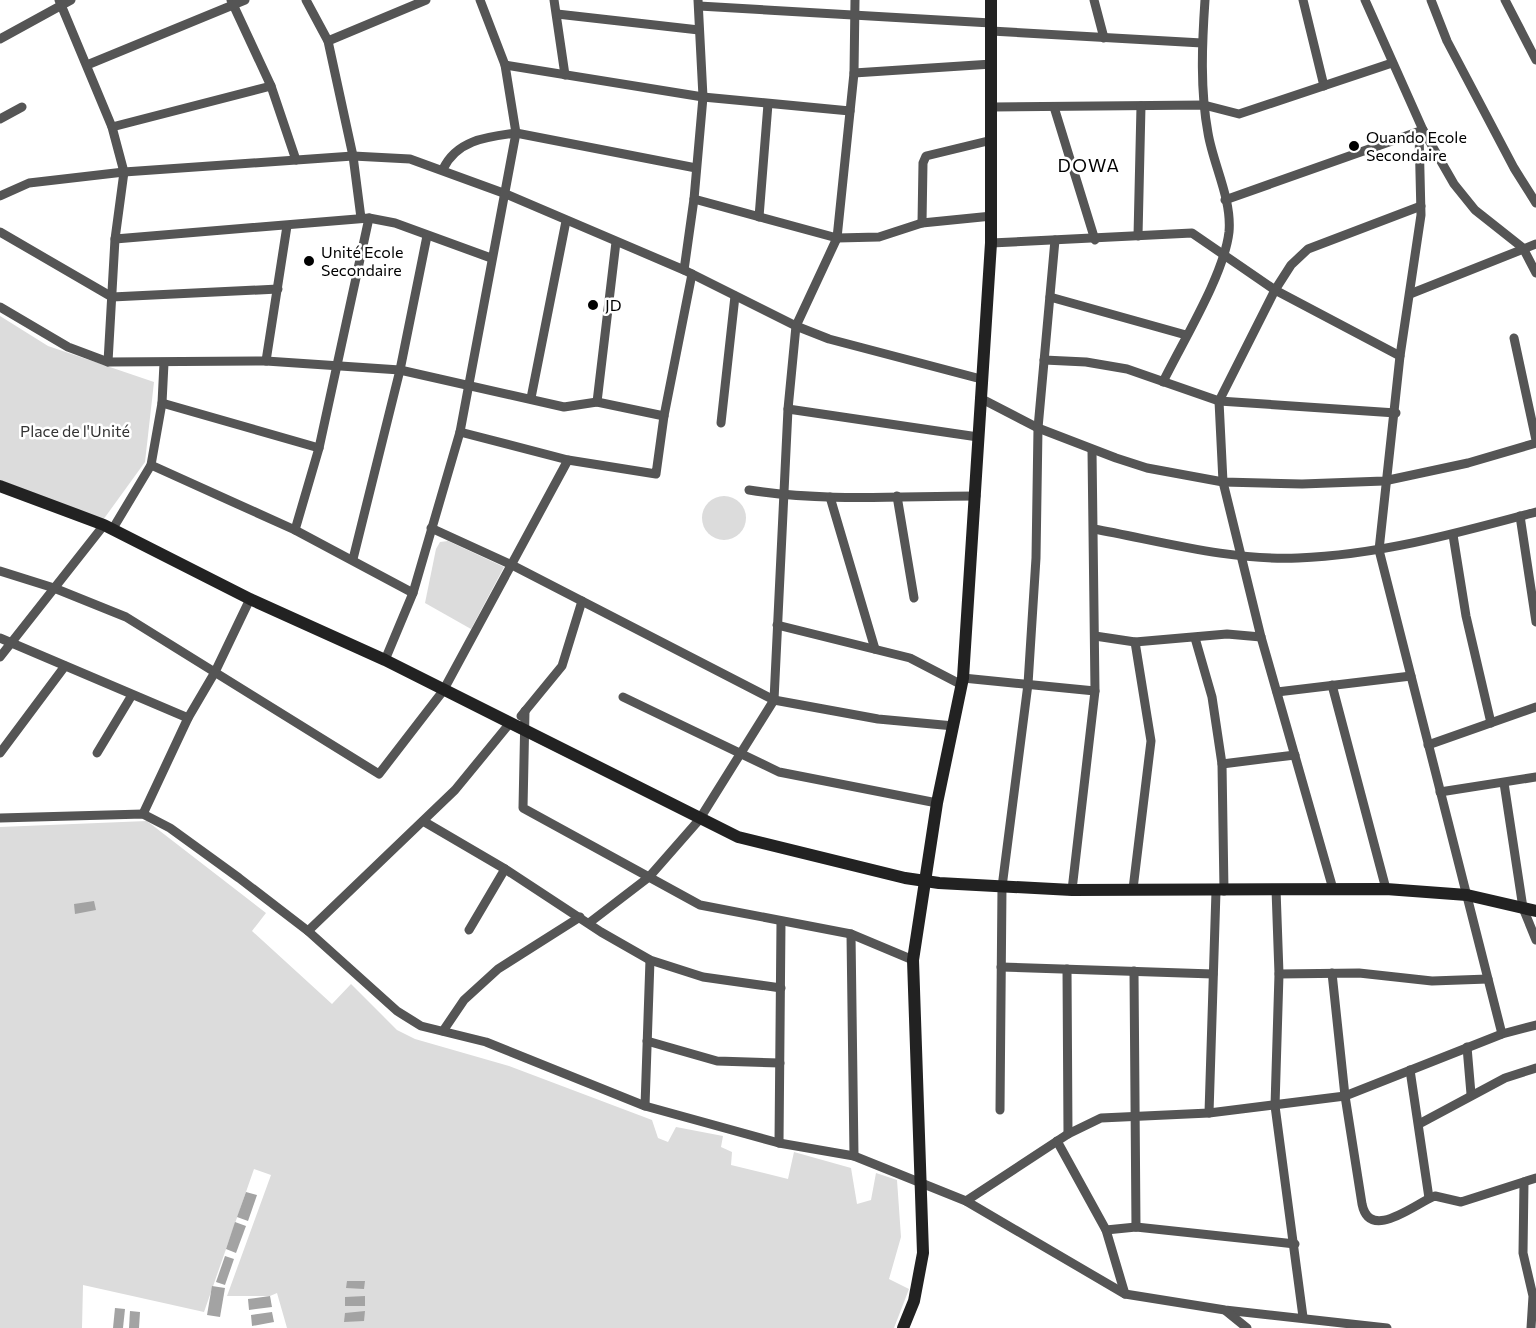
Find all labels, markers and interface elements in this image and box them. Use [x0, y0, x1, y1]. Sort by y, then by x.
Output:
place label: Ouando Ecole Secondaire [1366, 127, 1467, 164]
marker: Ouando Ecole Secondaire [1347, 139, 1361, 153]
district label: DOWA [1057, 154, 1121, 176]
place label: Unité Ecole Secondaire [321, 242, 403, 279]
marker: Unité Ecole Secondaire [302, 254, 316, 268]
place label: JD [605, 295, 621, 314]
marker: JD [586, 298, 600, 312]
park label: Place de l'Unité [20, 421, 130, 440]

